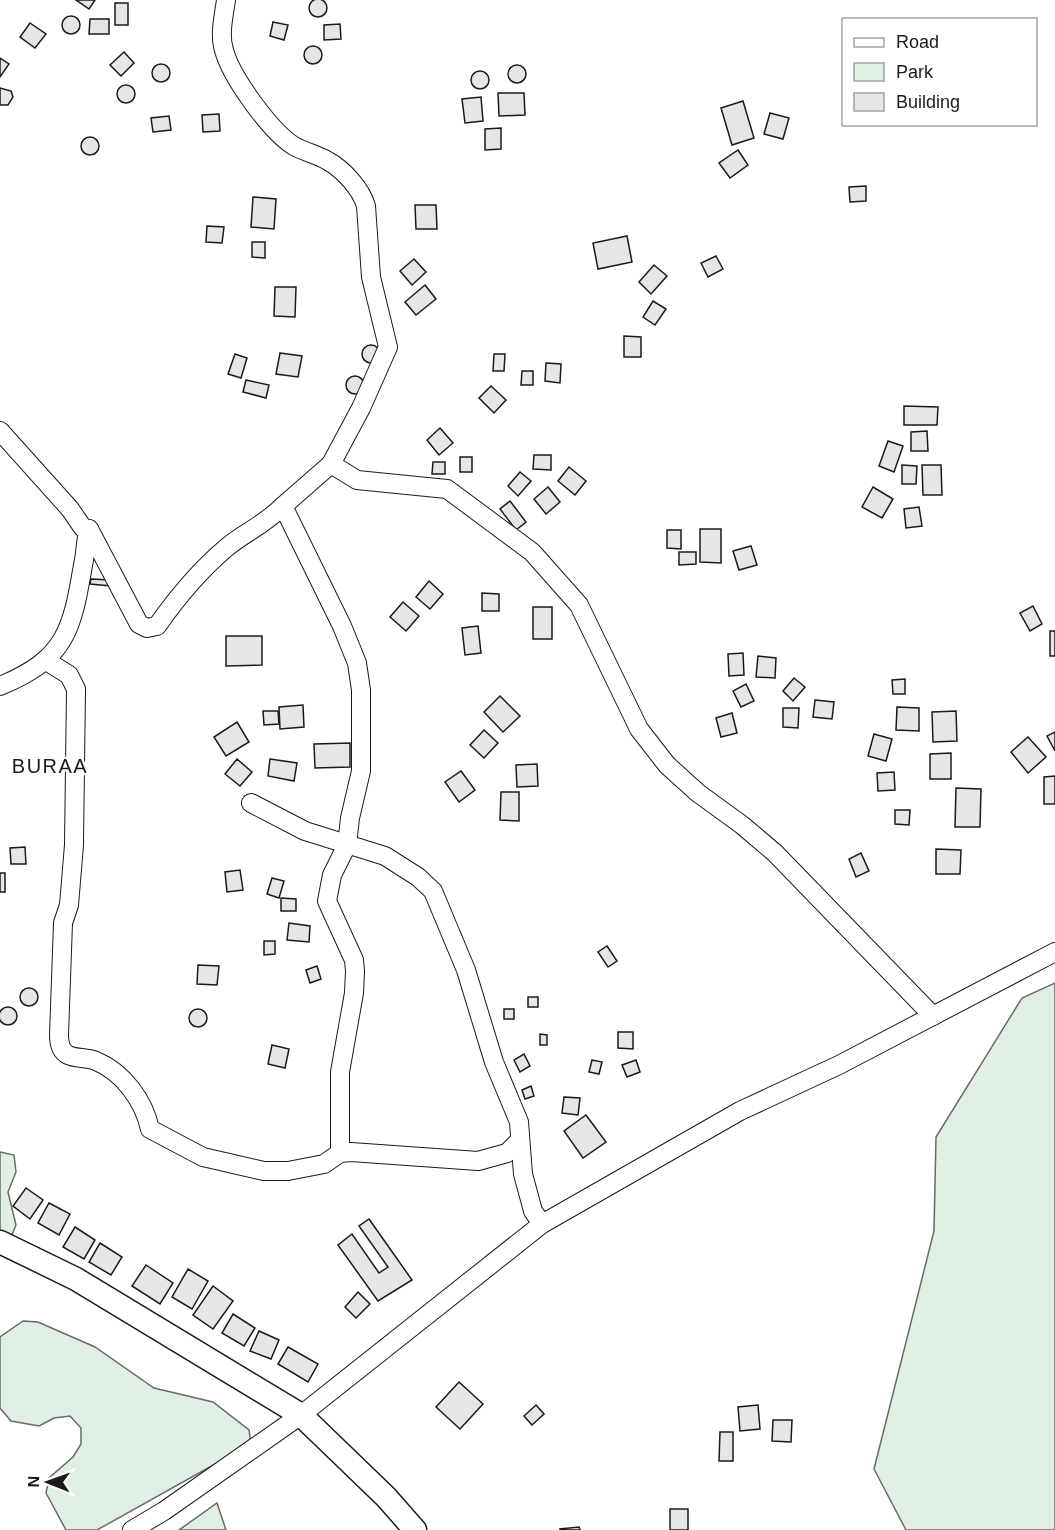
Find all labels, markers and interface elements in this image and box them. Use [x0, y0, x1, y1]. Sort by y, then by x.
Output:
legend [842, 18, 1037, 126]
text: Road [896, 32, 939, 52]
text: Park [896, 62, 934, 82]
text: Building [896, 92, 960, 112]
district label: BURAA [12, 755, 88, 777]
north arrow [18, 1452, 78, 1512]
text: N [25, 1476, 42, 1488]

